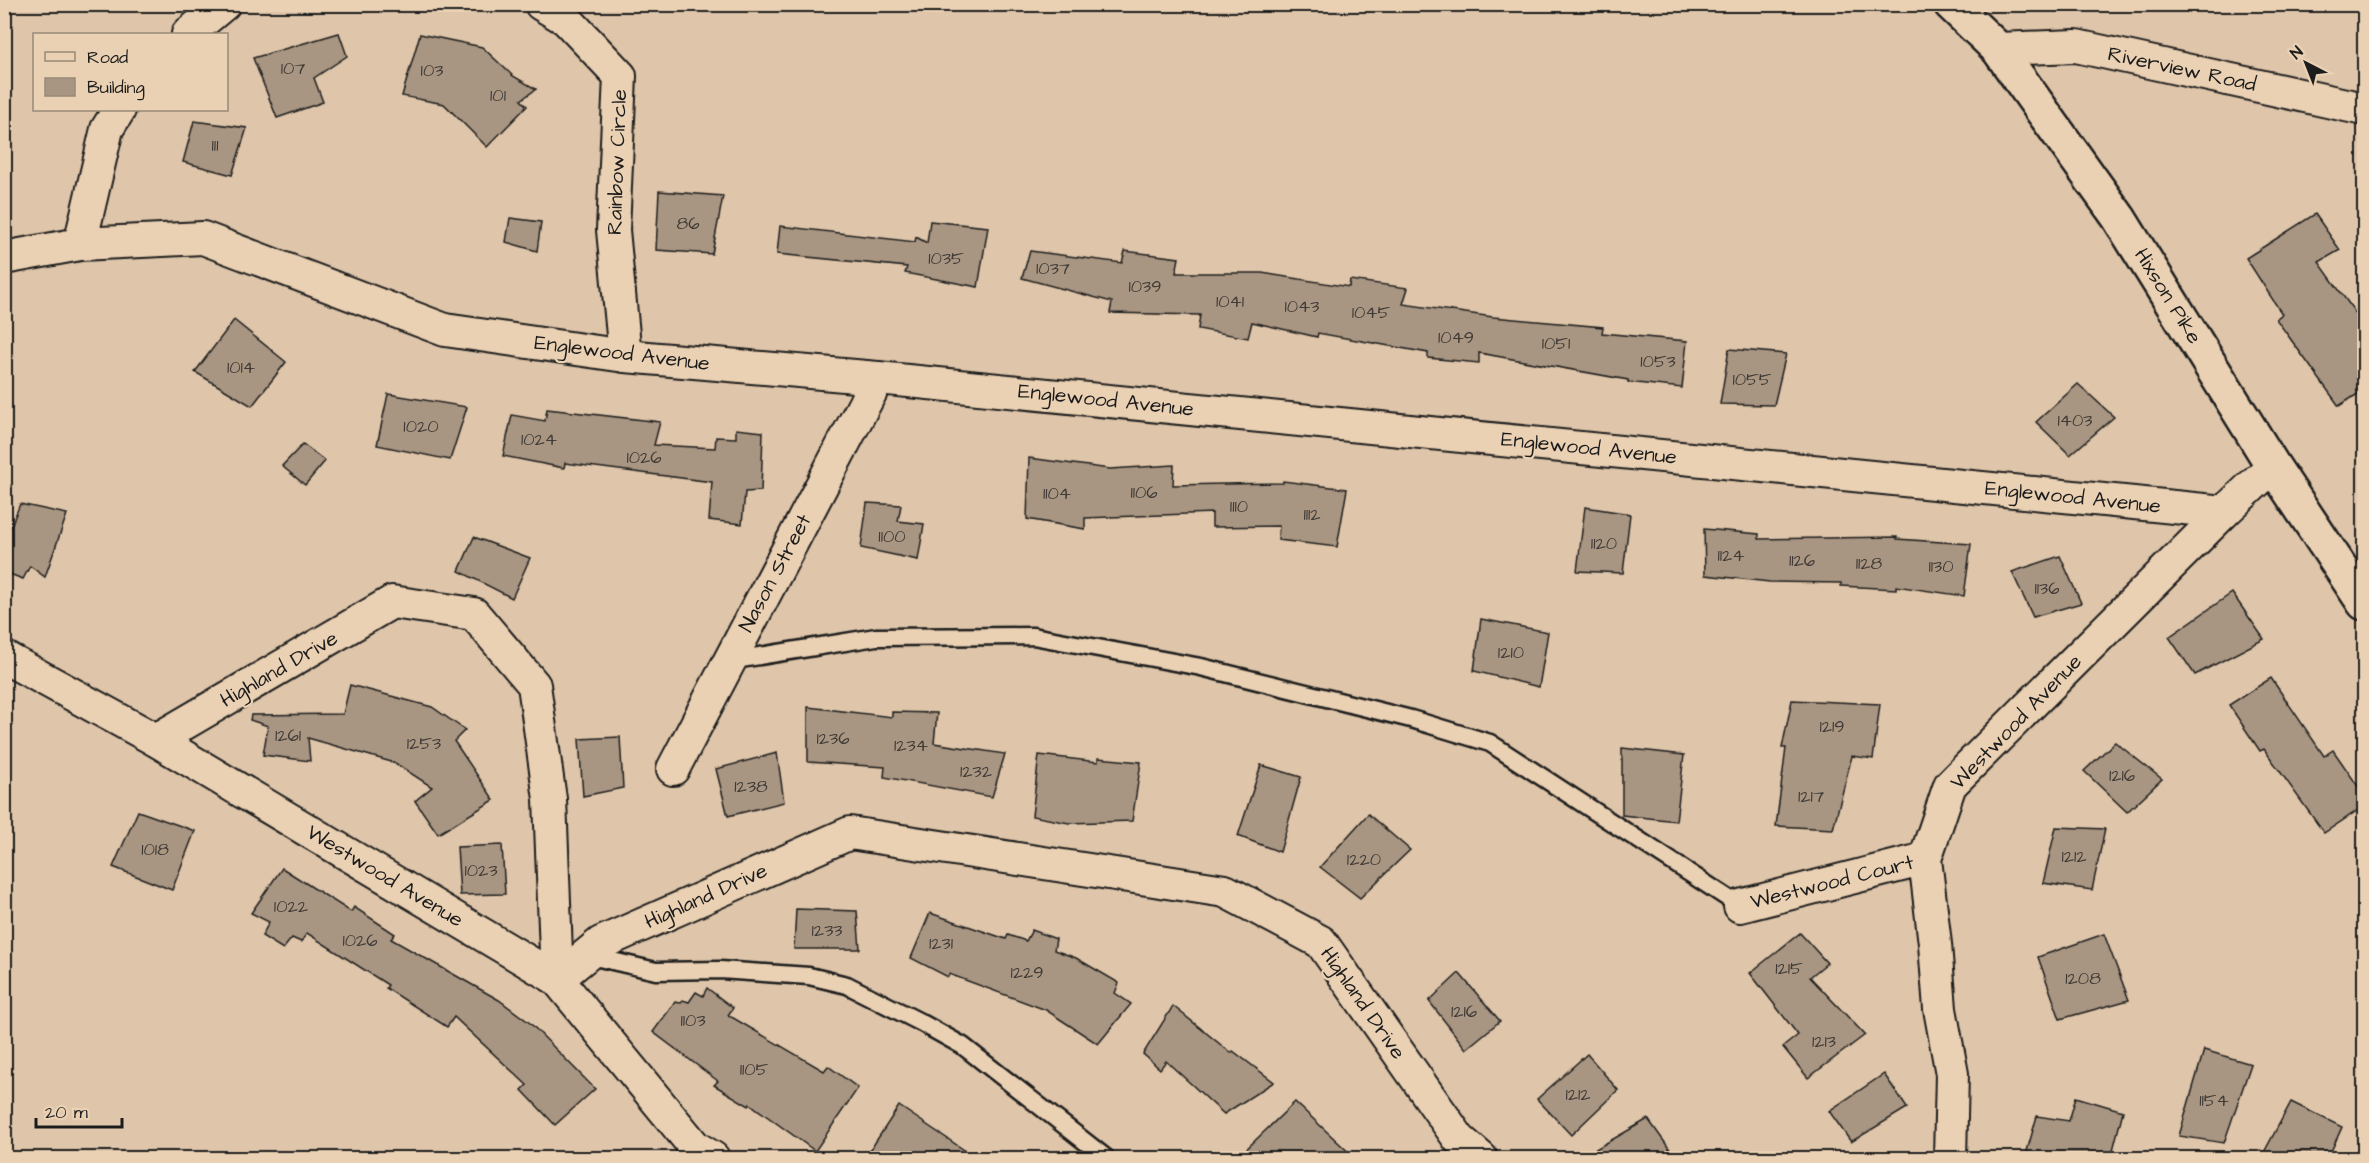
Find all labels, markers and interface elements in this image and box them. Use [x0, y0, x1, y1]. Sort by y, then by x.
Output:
legend [33, 33, 228, 111]
north arrow [2276, 33, 2336, 93]
street label: Riverview Road [2105, 39, 2259, 99]
text: N [2286, 41, 2308, 64]
text: Road [87, 45, 128, 70]
house number: 107 [281, 56, 305, 81]
house number: 103 [421, 58, 443, 83]
text: Building [87, 75, 145, 101]
house number: 101 [490, 83, 506, 108]
street label: Rainbow Circle [600, 89, 634, 235]
house number: 111 [212, 133, 218, 158]
house number: 86 [677, 211, 699, 236]
street label: Hixson Pike [2127, 243, 2209, 349]
house number: 1035 [928, 246, 964, 271]
house number: 1037 [1036, 256, 1070, 281]
house number: 1039 [1128, 274, 1162, 299]
house number: 1041 [1216, 289, 1244, 314]
house number: 1043 [1284, 294, 1320, 319]
house number: 1045 [1352, 300, 1391, 325]
house number: 1049 [1438, 325, 1474, 350]
street label: Englewood Avenue [532, 328, 711, 380]
house number: 1051 [1542, 331, 1570, 356]
house number: 1053 [1640, 349, 1676, 374]
house number: 1014 [227, 355, 255, 380]
house number: 1055 [1732, 367, 1772, 392]
street label: Englewood Avenue [1017, 376, 1195, 426]
house number: 1403 [2057, 408, 2093, 433]
house number: 1020 [403, 414, 439, 439]
street label: Englewood Avenue [1500, 424, 1678, 474]
house number: 1024 [521, 427, 557, 452]
house number: 1026 [626, 445, 662, 470]
street label: Englewood Avenue [1984, 473, 2162, 523]
house number: 1106 [1130, 480, 1158, 505]
house number: 1104 [1043, 481, 1071, 506]
house number: 1110 [1230, 494, 1248, 519]
house number: 1112 [1303, 502, 1321, 527]
street label: Nason Street [732, 508, 819, 637]
house number: 1100 [878, 524, 906, 549]
house number: 1120 [1591, 531, 1617, 556]
house number: 1124 [1717, 543, 1745, 568]
house number: 1126 [1789, 548, 1815, 573]
house number: 1128 [1856, 551, 1883, 576]
house number: 1130 [1928, 554, 1954, 579]
house number: 1136 [2034, 576, 2060, 601]
street label: Highland Drive [215, 624, 344, 716]
house number: 1210 [1498, 640, 1524, 665]
street label: Westwood Avenue [1944, 648, 2088, 796]
house number: 1219 [1819, 714, 1845, 739]
house number: 1261 [275, 723, 301, 748]
house number: 1236 [816, 726, 850, 751]
house number: 1253 [407, 731, 441, 756]
house number: 1234 [894, 733, 928, 758]
house number: 1232 [960, 759, 993, 784]
house number: 1216 [2109, 763, 2135, 788]
house number: 1238 [734, 774, 768, 799]
house number: 1217 [1798, 784, 1824, 809]
street label: Westwood Avenue [301, 818, 469, 934]
house number: 1018 [141, 837, 169, 862]
house number: 1212 [2061, 844, 2087, 869]
house number: 1220 [1347, 847, 1381, 872]
street label: Westwood Court [1747, 848, 1917, 916]
street label: Highland Drive [640, 856, 773, 938]
house number: 1023 [464, 858, 498, 883]
house number: 1022 [274, 894, 309, 919]
house number: 1233 [812, 918, 842, 943]
house number: 1026 [342, 928, 378, 953]
house number: 1231 [929, 931, 953, 956]
street label: Highland Drive [1312, 941, 1413, 1066]
house number: 1215 [1775, 956, 1803, 981]
house number: 1229 [1010, 960, 1044, 985]
house number: 1208 [2065, 966, 2101, 991]
house number: 1216 [1451, 999, 1477, 1024]
house number: 1103 [680, 1008, 706, 1033]
house number: 1213 [1812, 1029, 1836, 1054]
house number: 1105 [740, 1057, 769, 1082]
house number: 1212 [1565, 1082, 1591, 1107]
house number: 1154 [2199, 1088, 2229, 1113]
scale bar [36, 1091, 122, 1129]
text: 20 m [45, 1100, 88, 1125]

